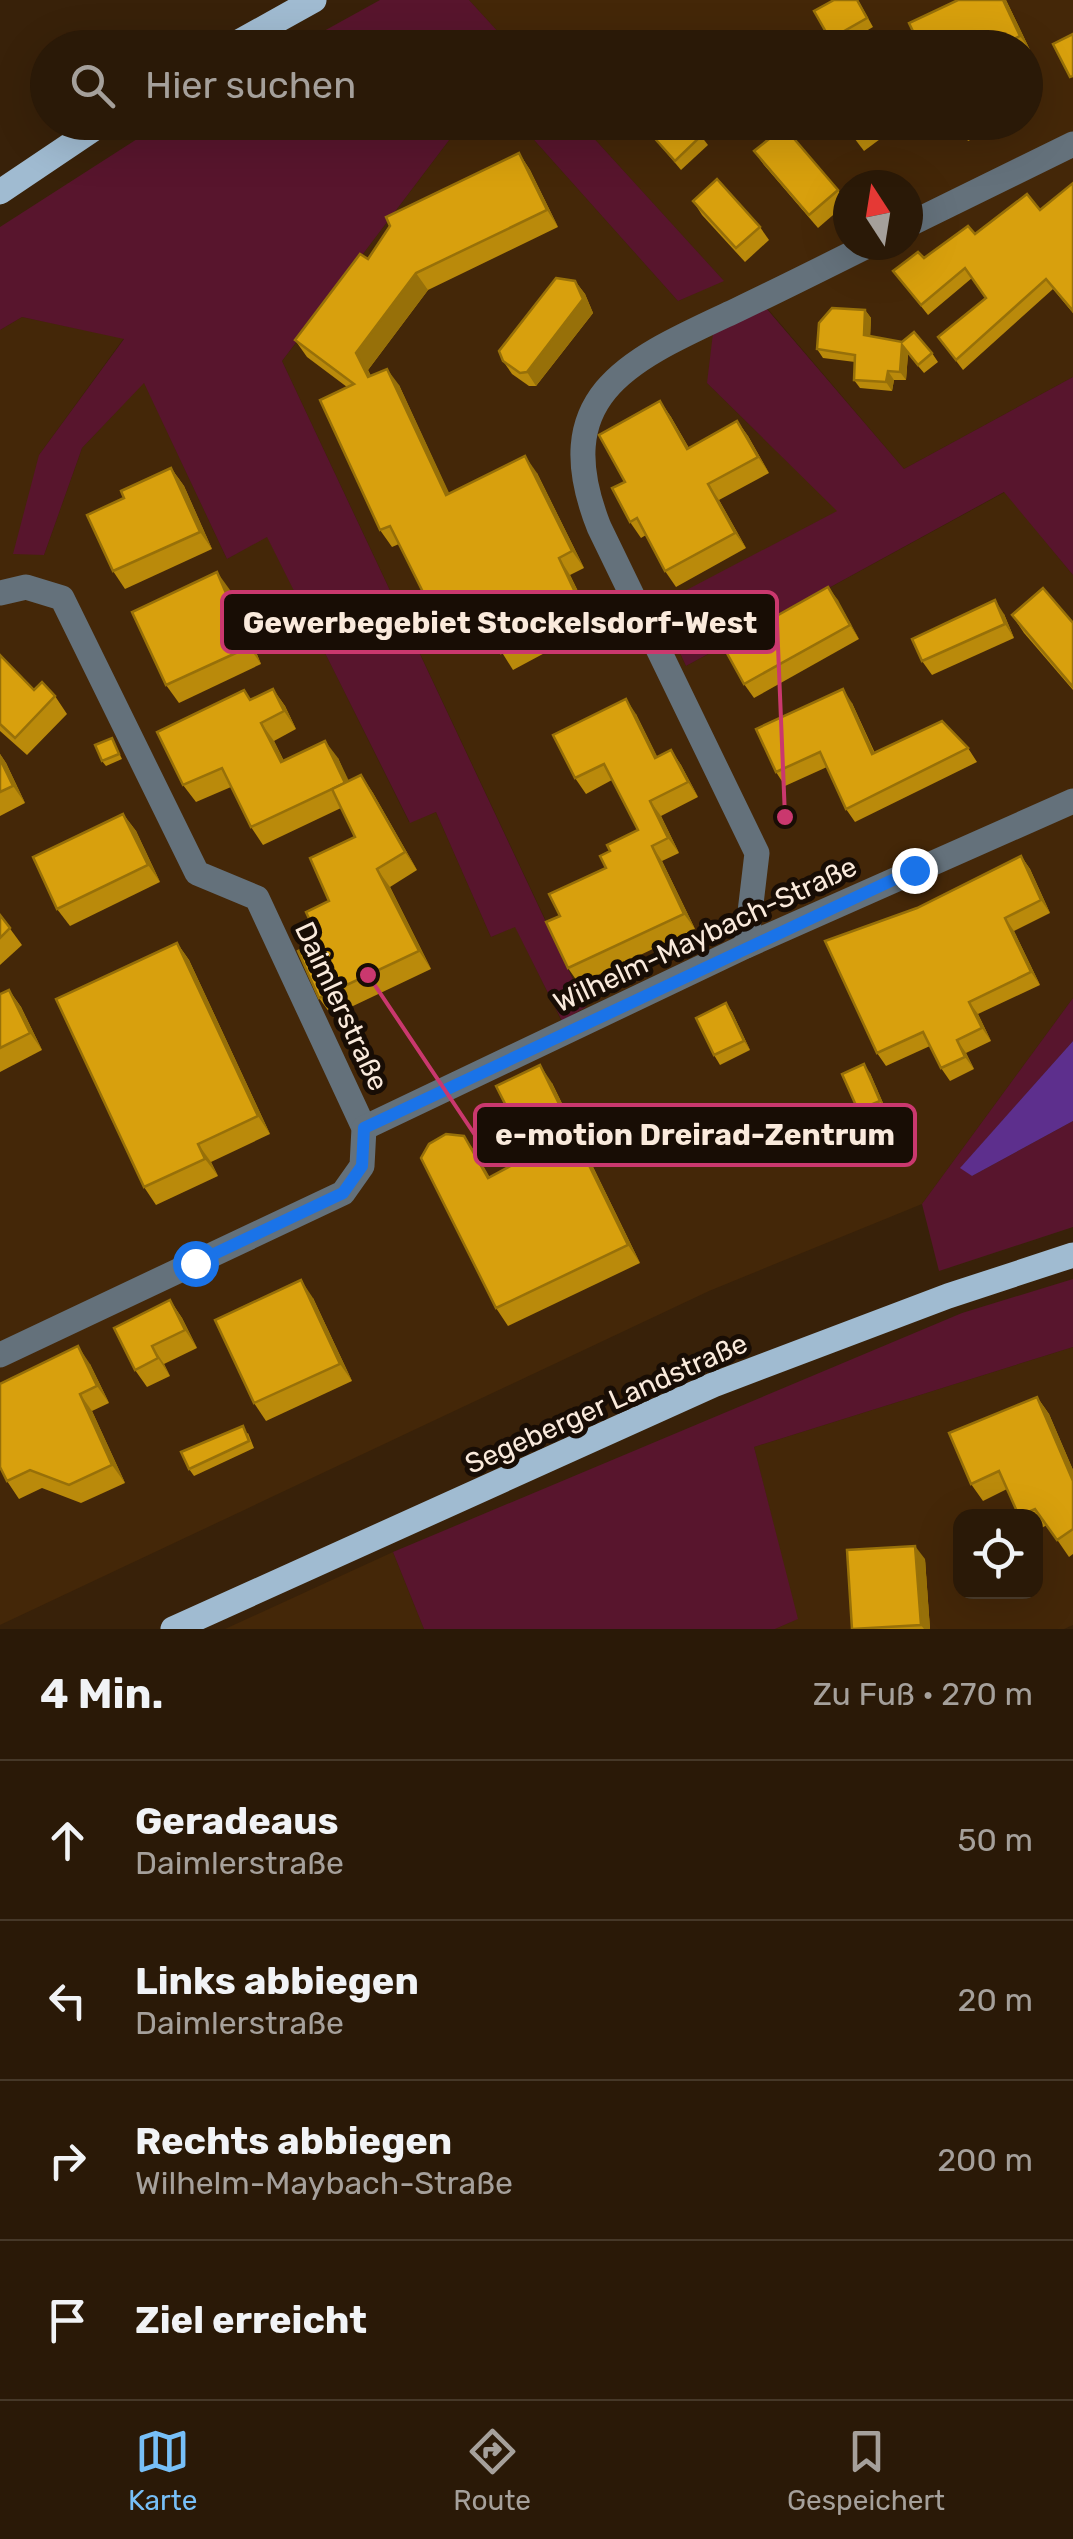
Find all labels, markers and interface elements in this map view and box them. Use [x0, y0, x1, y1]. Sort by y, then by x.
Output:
search box [30, 30, 1043, 140]
icon: search [65, 58, 120, 113]
text: Hier suchen [145, 62, 356, 108]
north arrow [833, 170, 923, 260]
callout: Gewerbegebiet Stockelsdorf-West [222, 592, 777, 652]
text: Gewerbegebiet Stockelsdorf-West [243, 605, 757, 641]
route end [892, 848, 938, 894]
street label: Wilhelm-Maybach-Straße [548, 850, 862, 1019]
street label: Daimlerstraße [288, 916, 395, 1096]
callout: e-motion Dreirad-Zentrum [475, 1105, 915, 1165]
text: e-motion Dreirad-Zentrum [495, 1117, 895, 1153]
route start [173, 1241, 219, 1287]
street label: Segeberger Landstraße [460, 1326, 752, 1481]
map controls [953, 1509, 1043, 1599]
button: locate [953, 1509, 1043, 1599]
text: 4 Min. [40, 1669, 163, 1719]
text: Zu Fuß · 270 m [813, 1675, 1033, 1713]
text: Geradeaus [135, 1798, 339, 1844]
icon: ahead [40, 1813, 95, 1868]
text: 50 m [957, 1821, 1033, 1859]
text: Daimlerstraße [135, 1844, 344, 1882]
text: Links abbiegen [135, 1958, 419, 2004]
icon: left [40, 1973, 95, 2028]
text: 20 m [958, 1981, 1033, 2019]
text: Daimlerstraße [135, 2004, 344, 2042]
text: Rechts abbiegen [135, 2118, 452, 2164]
icon: right [40, 2133, 95, 2188]
text: 200 m [937, 2141, 1033, 2179]
text: Wilhelm-Maybach-Straße [135, 2164, 513, 2202]
icon: arrive [40, 2293, 95, 2348]
text: Ziel erreicht [135, 2297, 367, 2343]
tab: Karte [128, 2424, 197, 2517]
tab: Route [453, 2424, 531, 2517]
tab: Gespeichert [787, 2424, 945, 2517]

